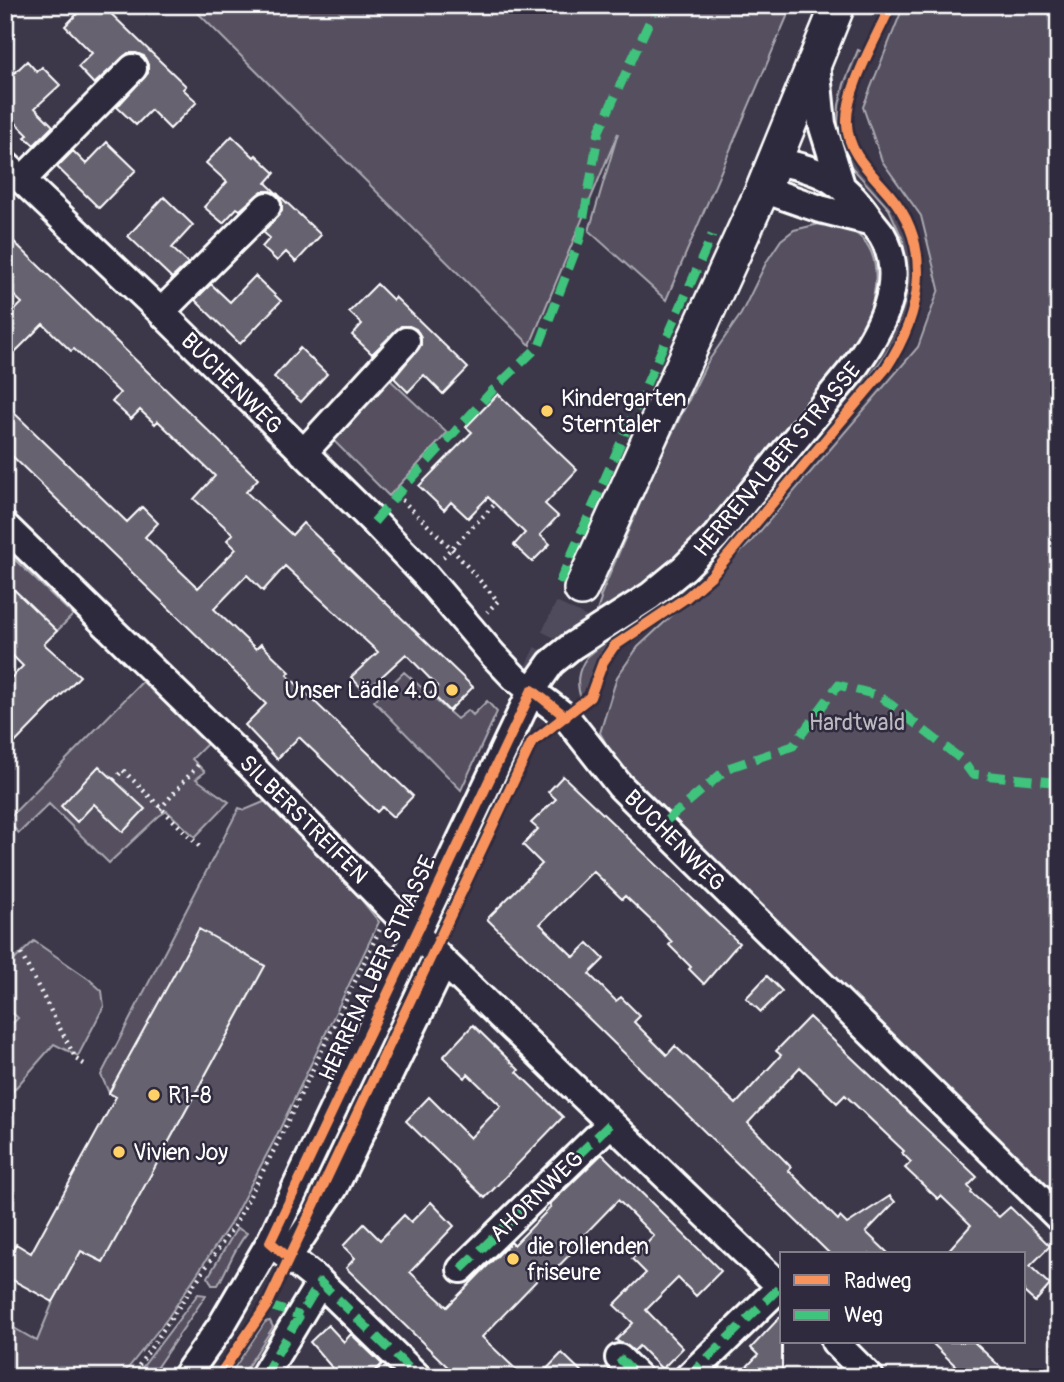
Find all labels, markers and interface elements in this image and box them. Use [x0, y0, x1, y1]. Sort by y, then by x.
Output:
street label: BUCHENWEG [175, 326, 289, 440]
street label: HERRENALBER STRASSE [687, 356, 867, 563]
place label: Kindergarten Sterntaler [561, 384, 686, 439]
marker: Kindergarten Sterntaler [539, 403, 555, 419]
place label: Unser Lädle 4.0 [284, 676, 438, 705]
marker: Unser Lädle 4.0 [444, 682, 460, 698]
park label: Hardtwald [809, 708, 905, 737]
street label: SILBERSTREIFEN [233, 749, 374, 890]
street label: BUCHENWEG [618, 783, 732, 897]
street label: HERRENALBER STRASSE [312, 851, 442, 1086]
place label: R1-8 [168, 1081, 212, 1110]
marker: R1-8 [146, 1087, 162, 1103]
place label: Vivien Joy [133, 1138, 228, 1167]
marker: Vivien Joy [111, 1144, 127, 1160]
street label: AHORNWEG [483, 1144, 590, 1248]
place label: die rollenden friseure [527, 1232, 649, 1287]
marker: die rollenden friseure [505, 1251, 521, 1267]
legend [780, 1252, 1026, 1344]
text: Radweg [844, 1268, 911, 1295]
text: Weg [844, 1302, 883, 1329]

